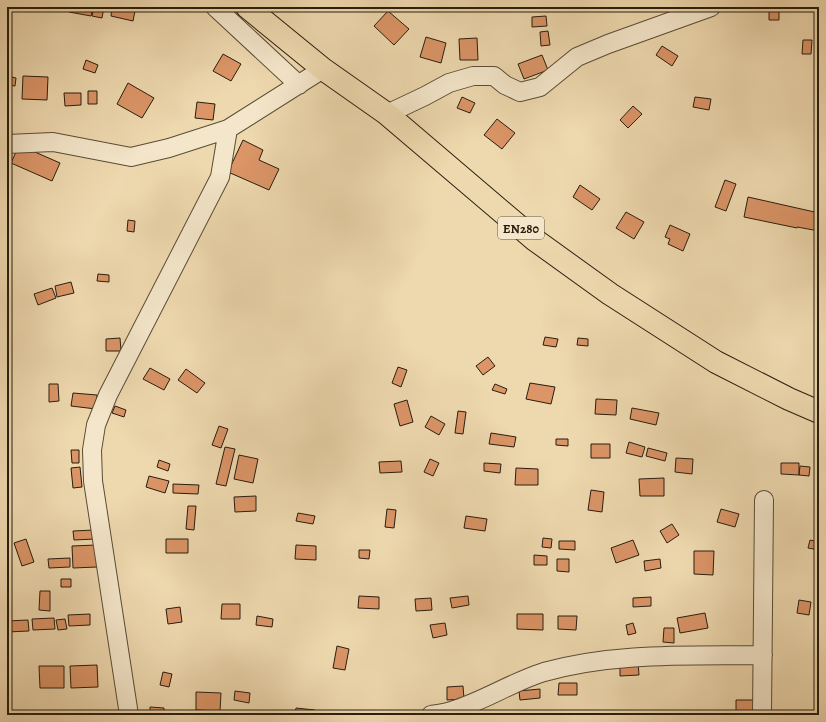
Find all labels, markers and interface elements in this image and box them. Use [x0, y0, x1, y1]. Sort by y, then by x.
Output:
road number: EN280 [498, 217, 544, 239]

